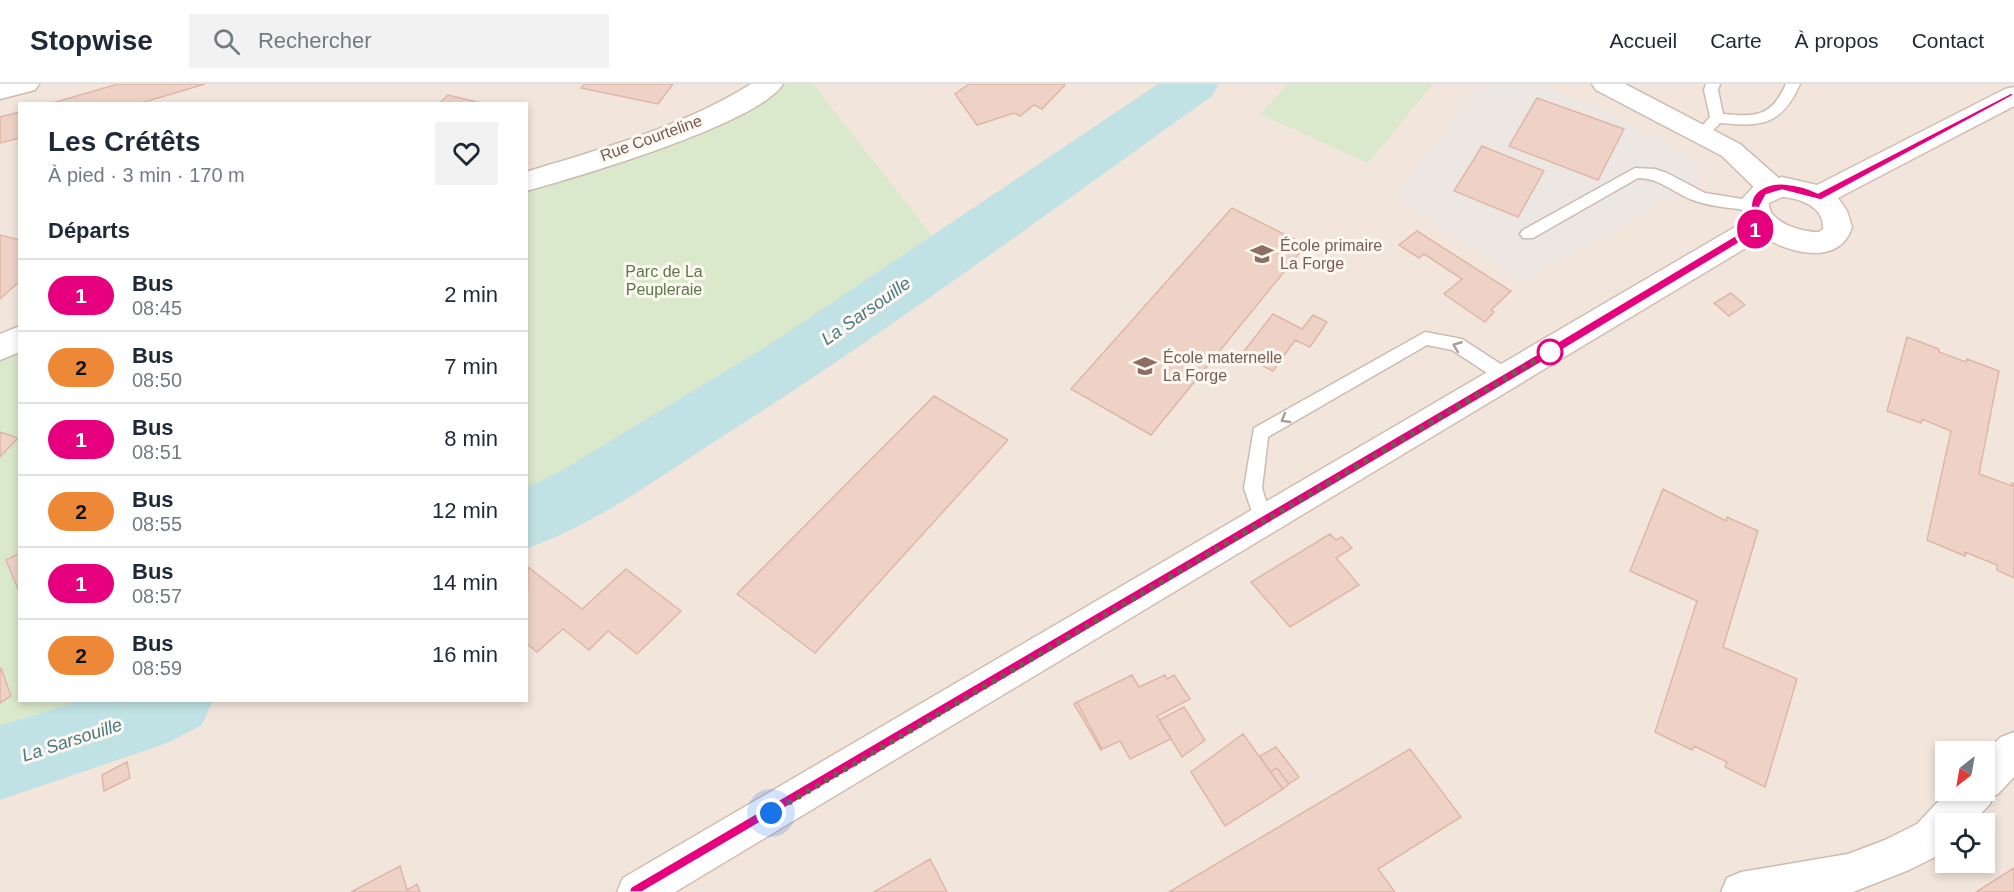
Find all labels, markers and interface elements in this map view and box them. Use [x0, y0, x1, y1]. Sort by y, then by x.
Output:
search box [189, 14, 609, 68]
text: Stopwise [30, 25, 153, 56]
icon: search [210, 25, 243, 58]
text: Rechercher [258, 28, 372, 53]
text: Accueil [1610, 29, 1677, 52]
text: Carte [1710, 29, 1762, 52]
text: À propos [1795, 29, 1879, 52]
text: Contact [1912, 29, 1984, 52]
street label: Rue Courteline [598, 112, 704, 164]
button: heart [435, 122, 498, 185]
text: Les Crétêts [48, 126, 201, 157]
text: À pied · 3 min · 170 m [48, 164, 245, 186]
line badge: 1 [1736, 210, 1774, 248]
text: Départs [48, 218, 130, 243]
text: 1 [1749, 218, 1761, 241]
place label: École primaire La Forge [1280, 236, 1382, 272]
school or university icon: École primaire La Forge [1249, 241, 1275, 267]
park label: Parc de La Peupleraie [625, 263, 703, 298]
text: Bus [132, 271, 174, 296]
water label: La Sarsouille [818, 273, 914, 349]
text: 2 min [444, 282, 498, 307]
text: 1 [75, 284, 87, 307]
text: 08:45 [132, 297, 182, 319]
unlabelled marker [1537, 339, 1563, 365]
one-way arrow [1453, 341, 1464, 353]
text: Bus [132, 343, 174, 368]
place label: École maternelle La Forge [1163, 348, 1282, 384]
school or university icon: École maternelle La Forge [1132, 353, 1158, 379]
text: 7 min [444, 354, 498, 379]
text: 2 [75, 356, 87, 379]
text: 08:50 [132, 369, 182, 391]
one-way arrow [1281, 411, 1291, 423]
text: Bus [132, 415, 174, 440]
text: 8 min [444, 426, 498, 451]
text: 1 [75, 428, 87, 451]
text: 08:51 [132, 441, 182, 463]
text: Bus [132, 487, 174, 512]
text: 12 min [432, 498, 498, 523]
text: 2 [75, 500, 87, 523]
text: 08:55 [132, 513, 182, 535]
text: Bus [132, 559, 174, 584]
text: 14 min [432, 570, 498, 595]
text: 1 [75, 572, 87, 595]
text: 08:57 [132, 585, 182, 607]
text: Bus [132, 631, 174, 656]
text: 16 min [432, 642, 498, 667]
text: 2 [75, 644, 87, 667]
text: 08:59 [132, 657, 182, 679]
water label: La Sarsouille [19, 714, 125, 766]
north arrow [1935, 741, 1995, 801]
map controls [1935, 741, 1995, 873]
your location [756, 798, 786, 828]
button: locate [1935, 813, 1995, 873]

